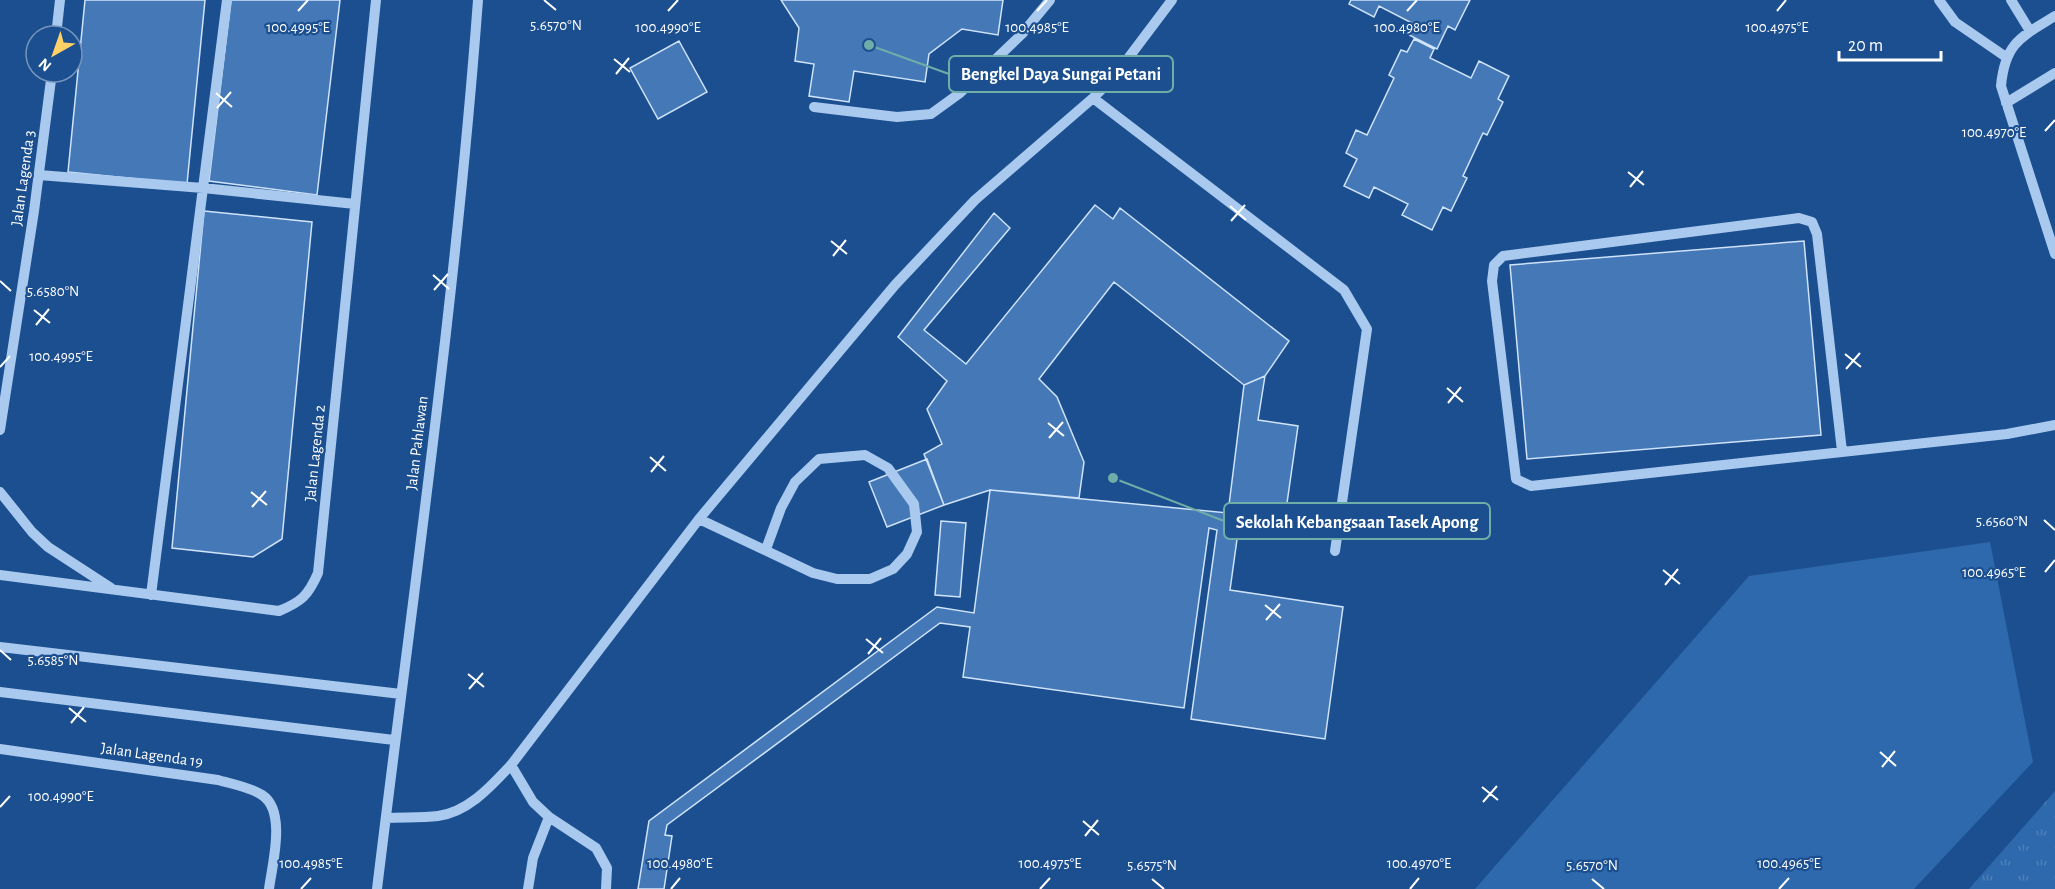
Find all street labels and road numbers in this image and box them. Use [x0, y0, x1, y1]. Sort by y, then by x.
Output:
street label: Jalan Lagenda 3 [8, 129, 38, 227]
street label: Jalan Pahlawan [403, 395, 431, 491]
street label: Jalan Lagenda 2 [302, 404, 328, 502]
street label: Jalan Lagenda 19 [100, 740, 204, 770]

